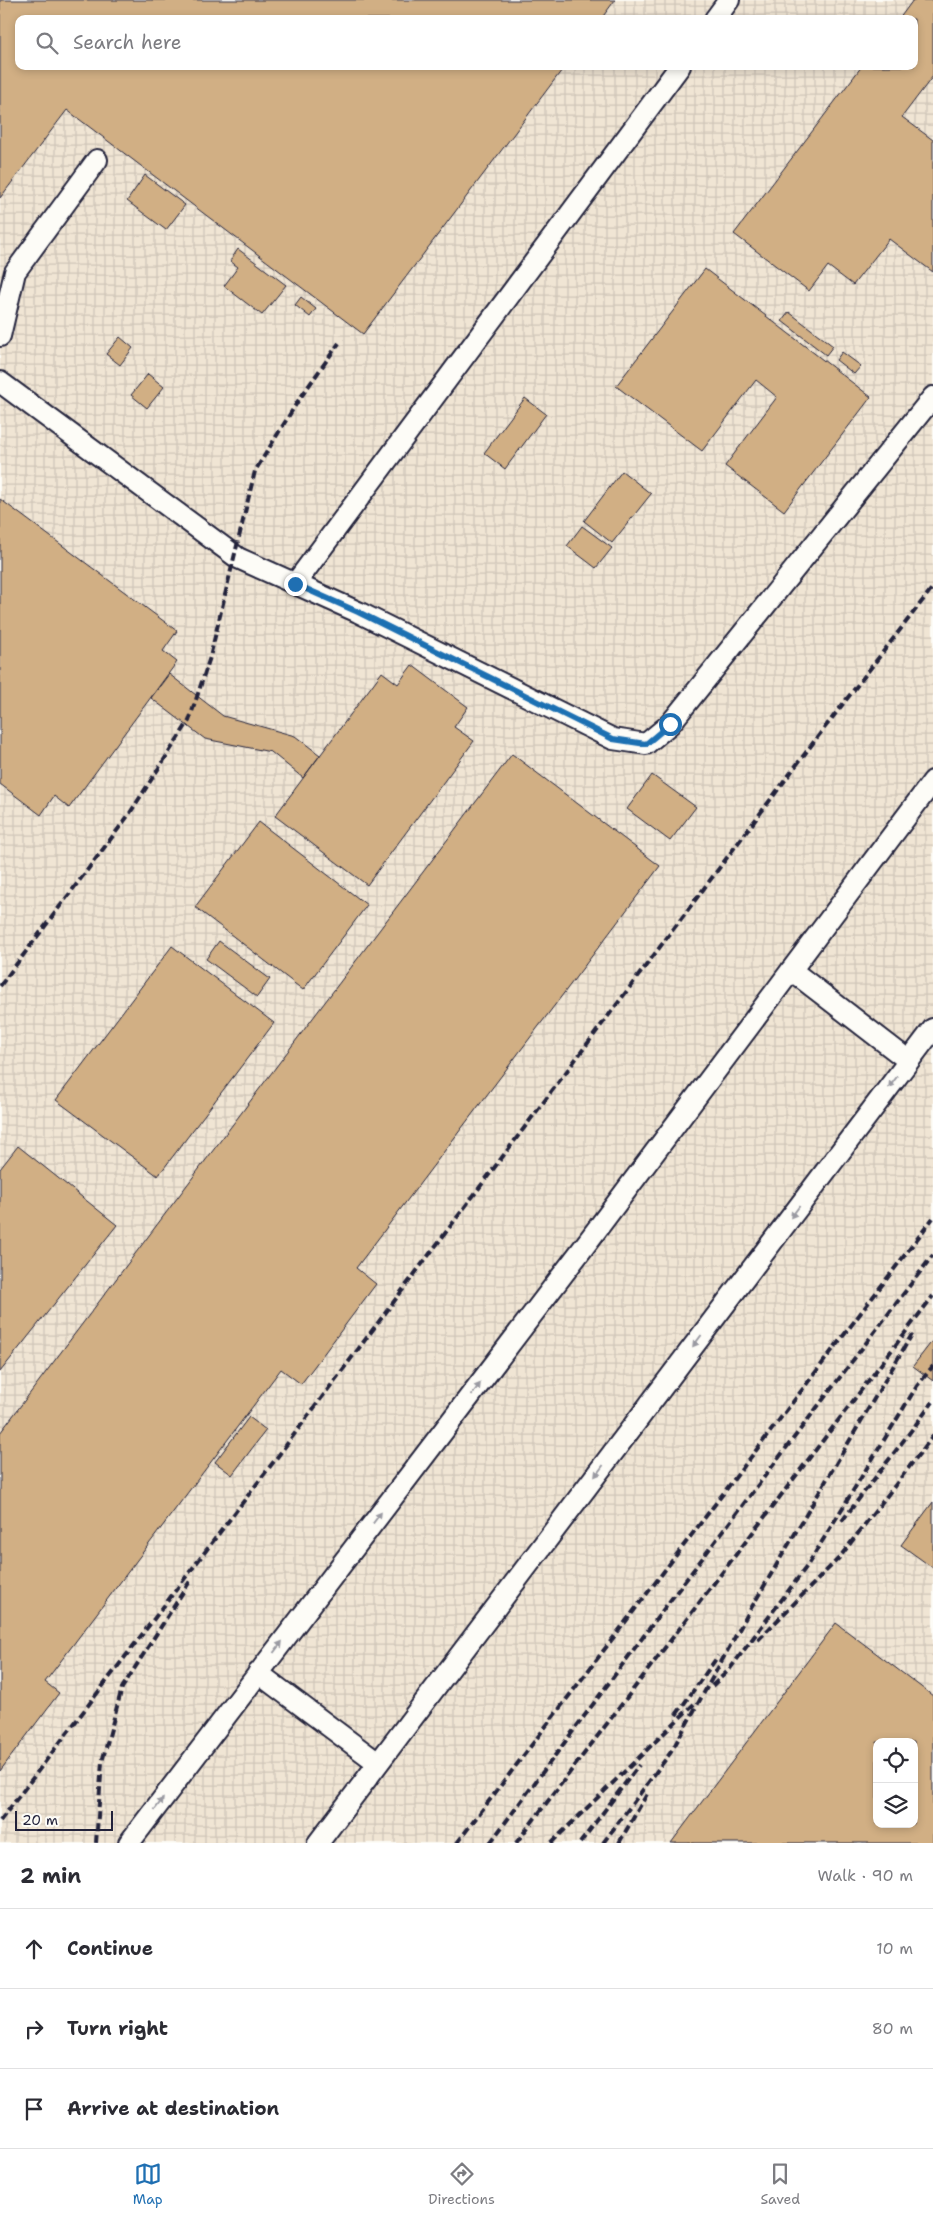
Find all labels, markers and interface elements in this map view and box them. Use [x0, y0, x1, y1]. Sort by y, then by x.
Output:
search box [15, 15, 918, 70]
icon: search [33, 29, 61, 57]
text: Search here [73, 30, 182, 55]
route end [284, 573, 307, 596]
route start [659, 713, 682, 736]
one-way arrow [888, 1075, 898, 1089]
one-way arrow [790, 1205, 800, 1219]
one-way arrow [692, 1334, 702, 1348]
one-way arrow [470, 1383, 481, 1396]
one-way arrow [594, 1464, 604, 1478]
one-way arrow [372, 1511, 382, 1525]
one-way arrow [273, 1641, 284, 1654]
map controls [873, 1738, 918, 1828]
button: locate [873, 1738, 918, 1783]
button: layers [873, 1783, 918, 1828]
one-way arrow [154, 1797, 164, 1811]
scale bar [15, 1808, 112, 1831]
text: 20 m [22, 1811, 58, 1829]
text: 2 min [20, 1862, 81, 1890]
text: Walk · 90 m [818, 1865, 913, 1886]
icon: ahead [20, 1935, 48, 1963]
text: Continue [67, 1936, 153, 1961]
text: 10 m [876, 1938, 913, 1959]
icon: right [20, 2015, 48, 2043]
text: Turn right [67, 2016, 168, 2041]
text: 80 m [872, 2018, 913, 2039]
icon: arrive [20, 2095, 48, 2123]
text: Arrive at destination [67, 2096, 279, 2121]
tab: Map [133, 2160, 163, 2208]
tab: Directions [428, 2160, 495, 2208]
tab: Saved [761, 2160, 800, 2208]

